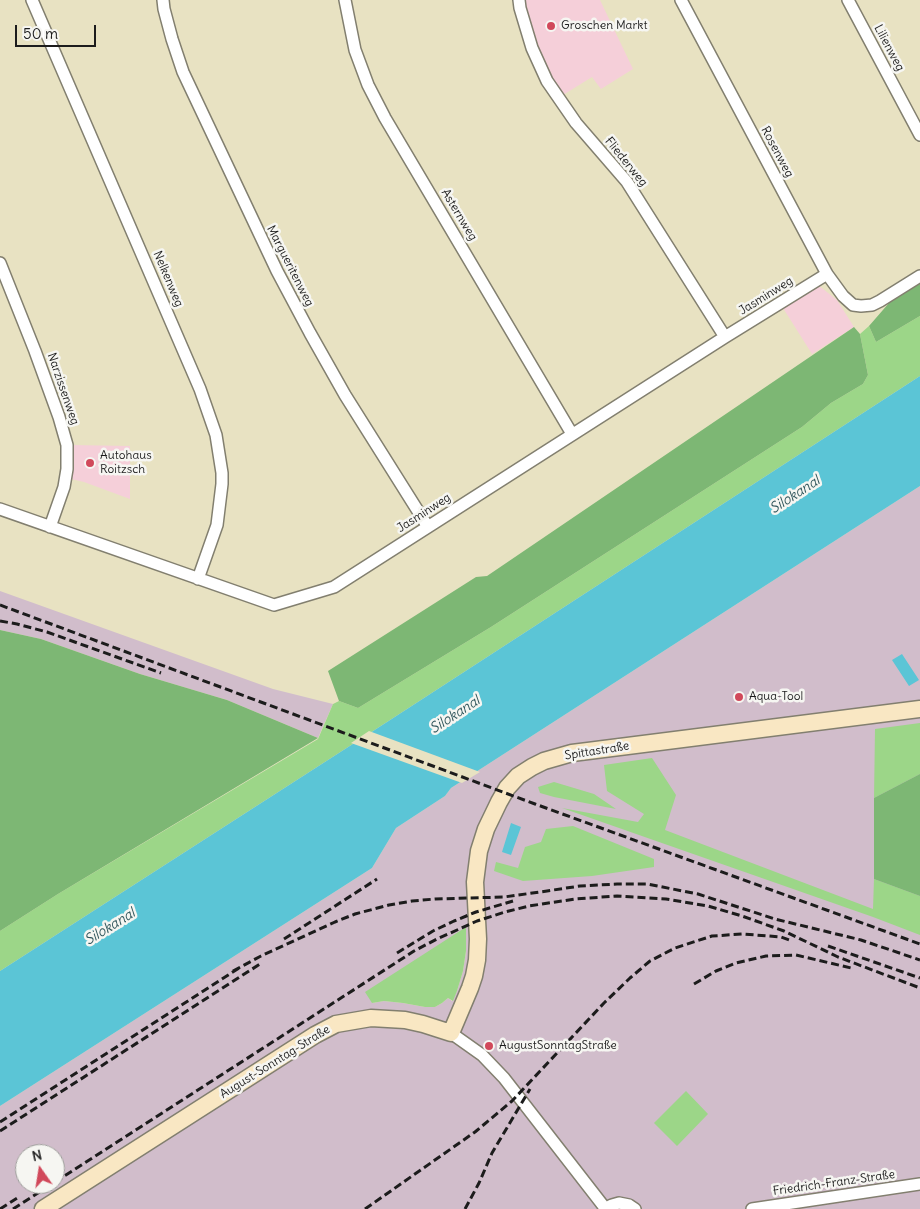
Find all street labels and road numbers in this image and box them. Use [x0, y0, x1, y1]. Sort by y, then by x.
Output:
street label: Lilienweg [871, 22, 907, 74]
street label: Rosenweg [758, 124, 796, 180]
street label: Fliederweg [602, 134, 650, 190]
street label: Asternweg [438, 186, 480, 244]
street label: Margueritenweg [263, 223, 317, 309]
street label: Nelkenweg [150, 249, 186, 309]
street label: Jasminweg [736, 274, 796, 318]
street label: Narzissenweg [44, 351, 82, 427]
street label: Jasminweg [394, 490, 454, 536]
street label: Spittastraße [564, 739, 630, 763]
street label: August-Sonntag-Straße [217, 1022, 333, 1102]
street label: Friedrich-Franz-Straße [772, 1167, 896, 1199]

